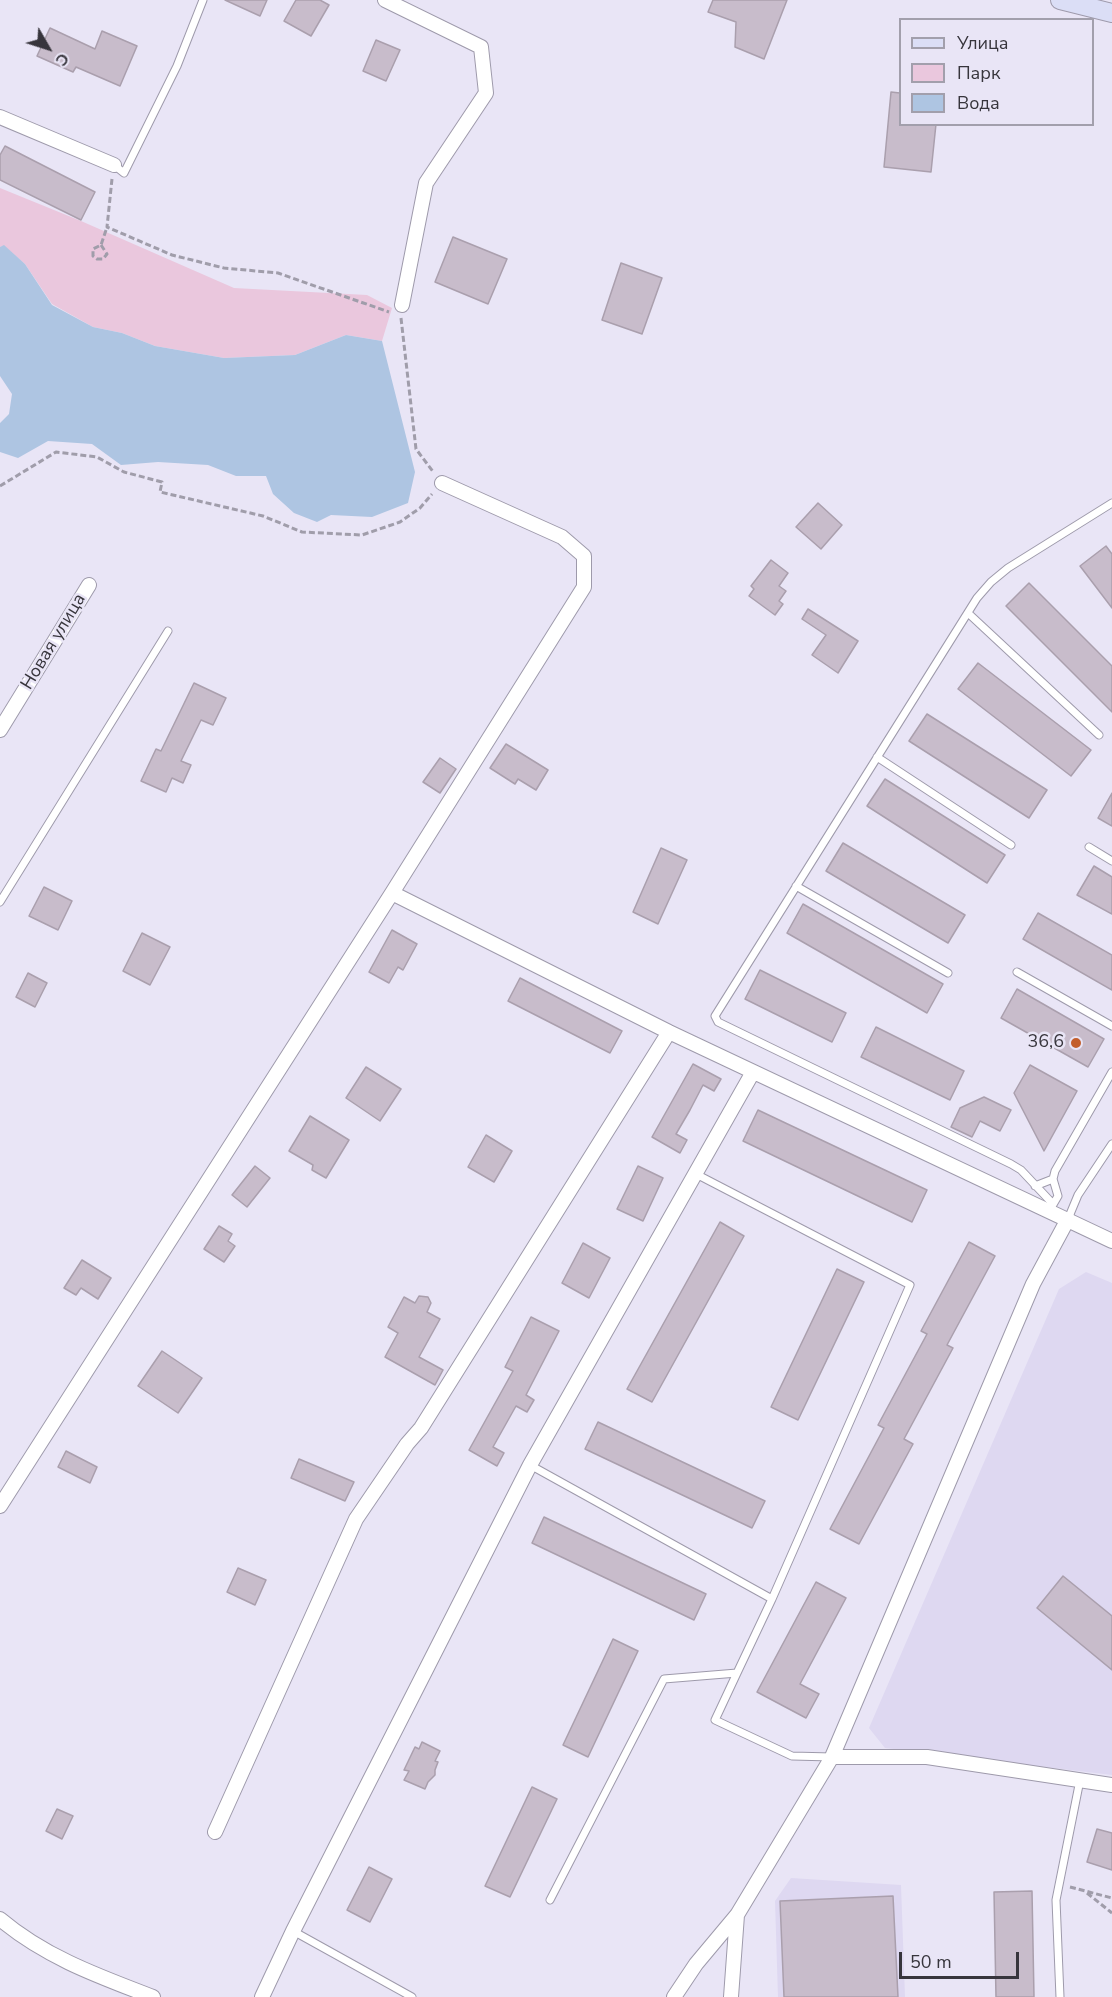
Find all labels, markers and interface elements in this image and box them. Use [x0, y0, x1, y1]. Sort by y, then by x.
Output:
north arrow [18, 18, 78, 78]
legend [899, 18, 1094, 126]
text: Улица [957, 31, 1008, 55]
text: С [50, 48, 74, 70]
text: Парк [957, 61, 1000, 85]
text: Вода [957, 91, 1000, 115]
street label: Новая улица [17, 590, 91, 694]
place label: 36,6 [1027, 1032, 1064, 1054]
marker: 36,6 [1069, 1036, 1083, 1050]
scale bar [902, 1940, 1022, 1978]
text: 50 m [910, 1950, 952, 1974]

